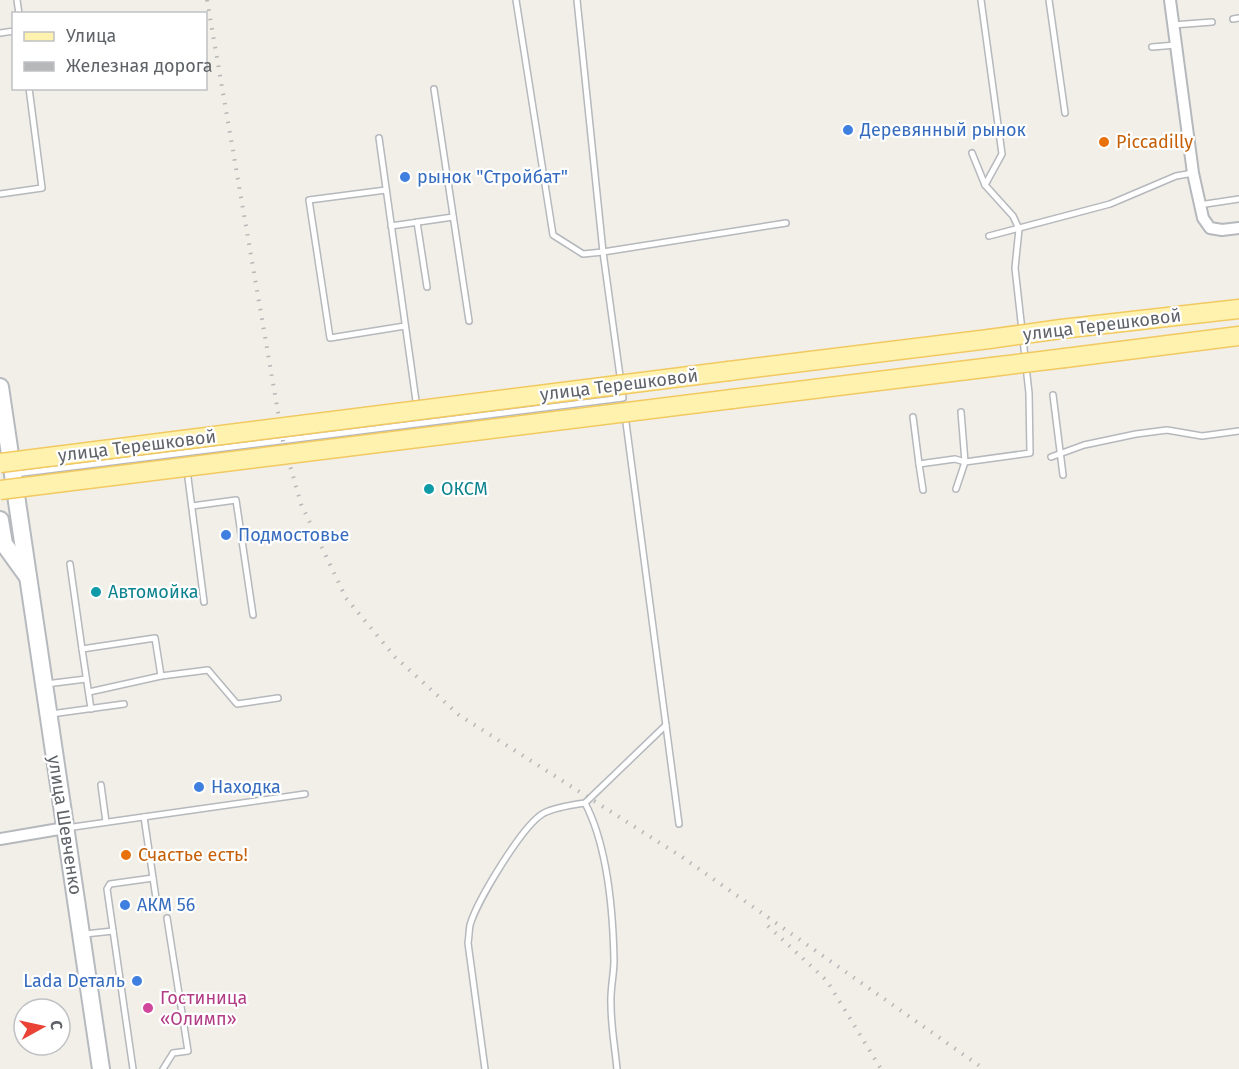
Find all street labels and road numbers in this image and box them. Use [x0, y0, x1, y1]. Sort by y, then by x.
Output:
street label: улица Терешковой [1022, 304, 1182, 346]
street label: улица Терешковой [539, 364, 699, 406]
street label: улица Терешковой [57, 425, 217, 467]
street label: улица Шевченко [43, 753, 87, 897]

